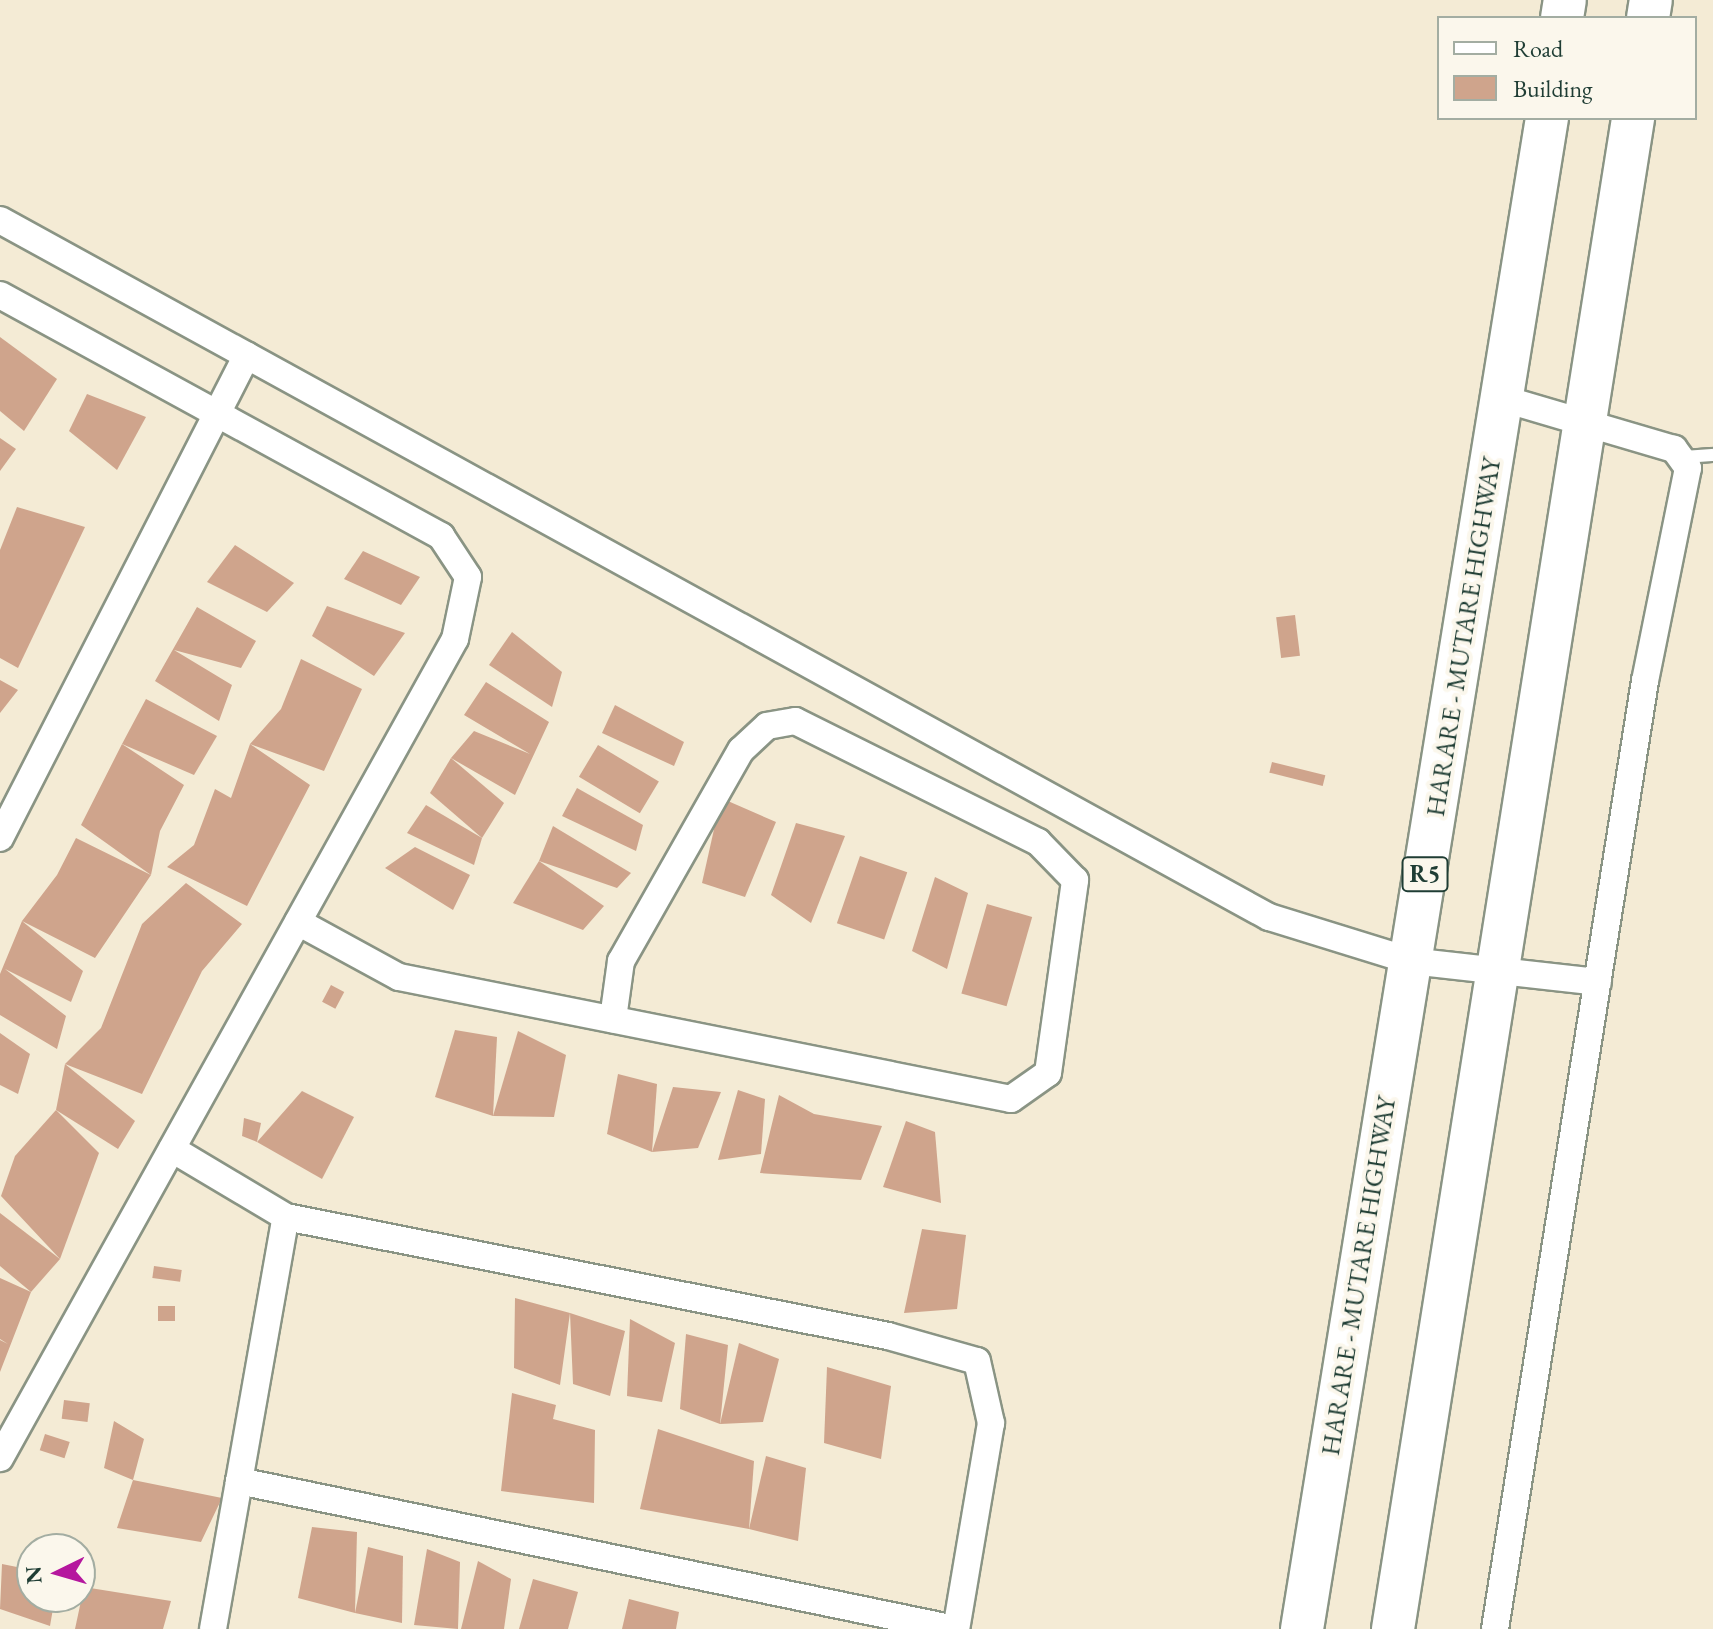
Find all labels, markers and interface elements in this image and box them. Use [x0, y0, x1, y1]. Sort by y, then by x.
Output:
legend [1437, 16, 1697, 120]
text: Road [1513, 33, 1563, 64]
text: Building [1513, 73, 1593, 104]
street label: HARARE - MUTARE HIGHWAY [1420, 455, 1508, 819]
road number: R5 [1401, 854, 1449, 894]
street label: HARARE - MUTARE HIGHWAY [1315, 1094, 1403, 1458]
north arrow [16, 1533, 96, 1613]
text: N [18, 1565, 49, 1585]

